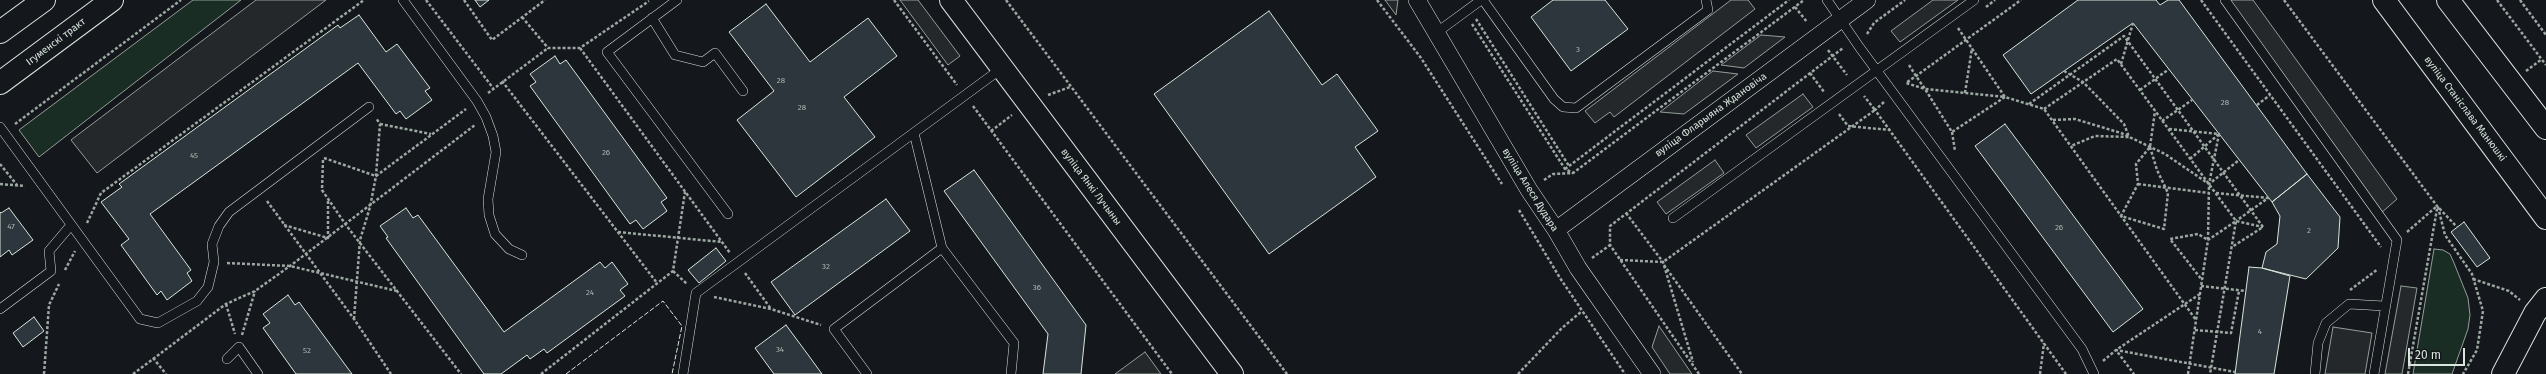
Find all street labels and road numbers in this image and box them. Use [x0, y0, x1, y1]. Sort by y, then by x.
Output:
street label: Ігуменскі тракт [24, 16, 88, 68]
street label: вуліца Станіслава Манюшкі [2421, 54, 2509, 164]
street label: вуліца Фларыяна Ждановіча [1653, 70, 1769, 160]
street label: вуліца Янкі Лучыны [1058, 146, 1124, 228]
street label: вуліца Алеся Дудара [1500, 146, 1560, 234]

